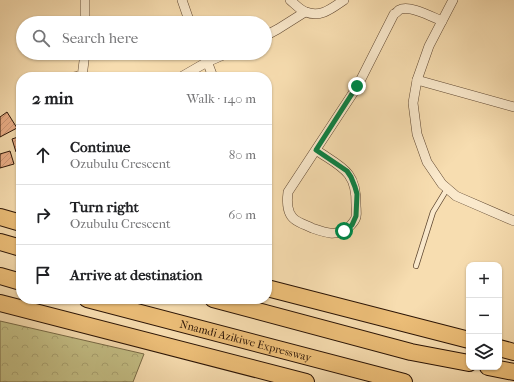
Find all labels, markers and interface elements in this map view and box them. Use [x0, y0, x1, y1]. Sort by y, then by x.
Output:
search box [16, 16, 272, 60]
icon: search [30, 27, 52, 49]
text: Search here [62, 29, 138, 47]
route end [348, 77, 366, 95]
text: 2 min [32, 88, 73, 108]
text: Walk · 140 m [187, 91, 256, 106]
text: Continue [70, 138, 130, 156]
icon: ahead [32, 144, 54, 166]
text: 80 m [229, 147, 256, 162]
text: Ozubulu Crescent [70, 156, 171, 171]
text: Turn right [70, 198, 139, 216]
icon: right [32, 204, 54, 226]
text: 60 m [228, 207, 256, 222]
text: Ozubulu Crescent [70, 216, 171, 231]
route start [335, 222, 353, 240]
map controls [466, 262, 502, 370]
button: + [466, 262, 502, 298]
icon: arrive [32, 264, 54, 286]
text: Arrive at destination [70, 266, 202, 284]
button: − [466, 298, 502, 334]
street label: Nnamdi Azikiwe Expressway [178, 317, 314, 364]
button: layers [466, 334, 502, 370]

